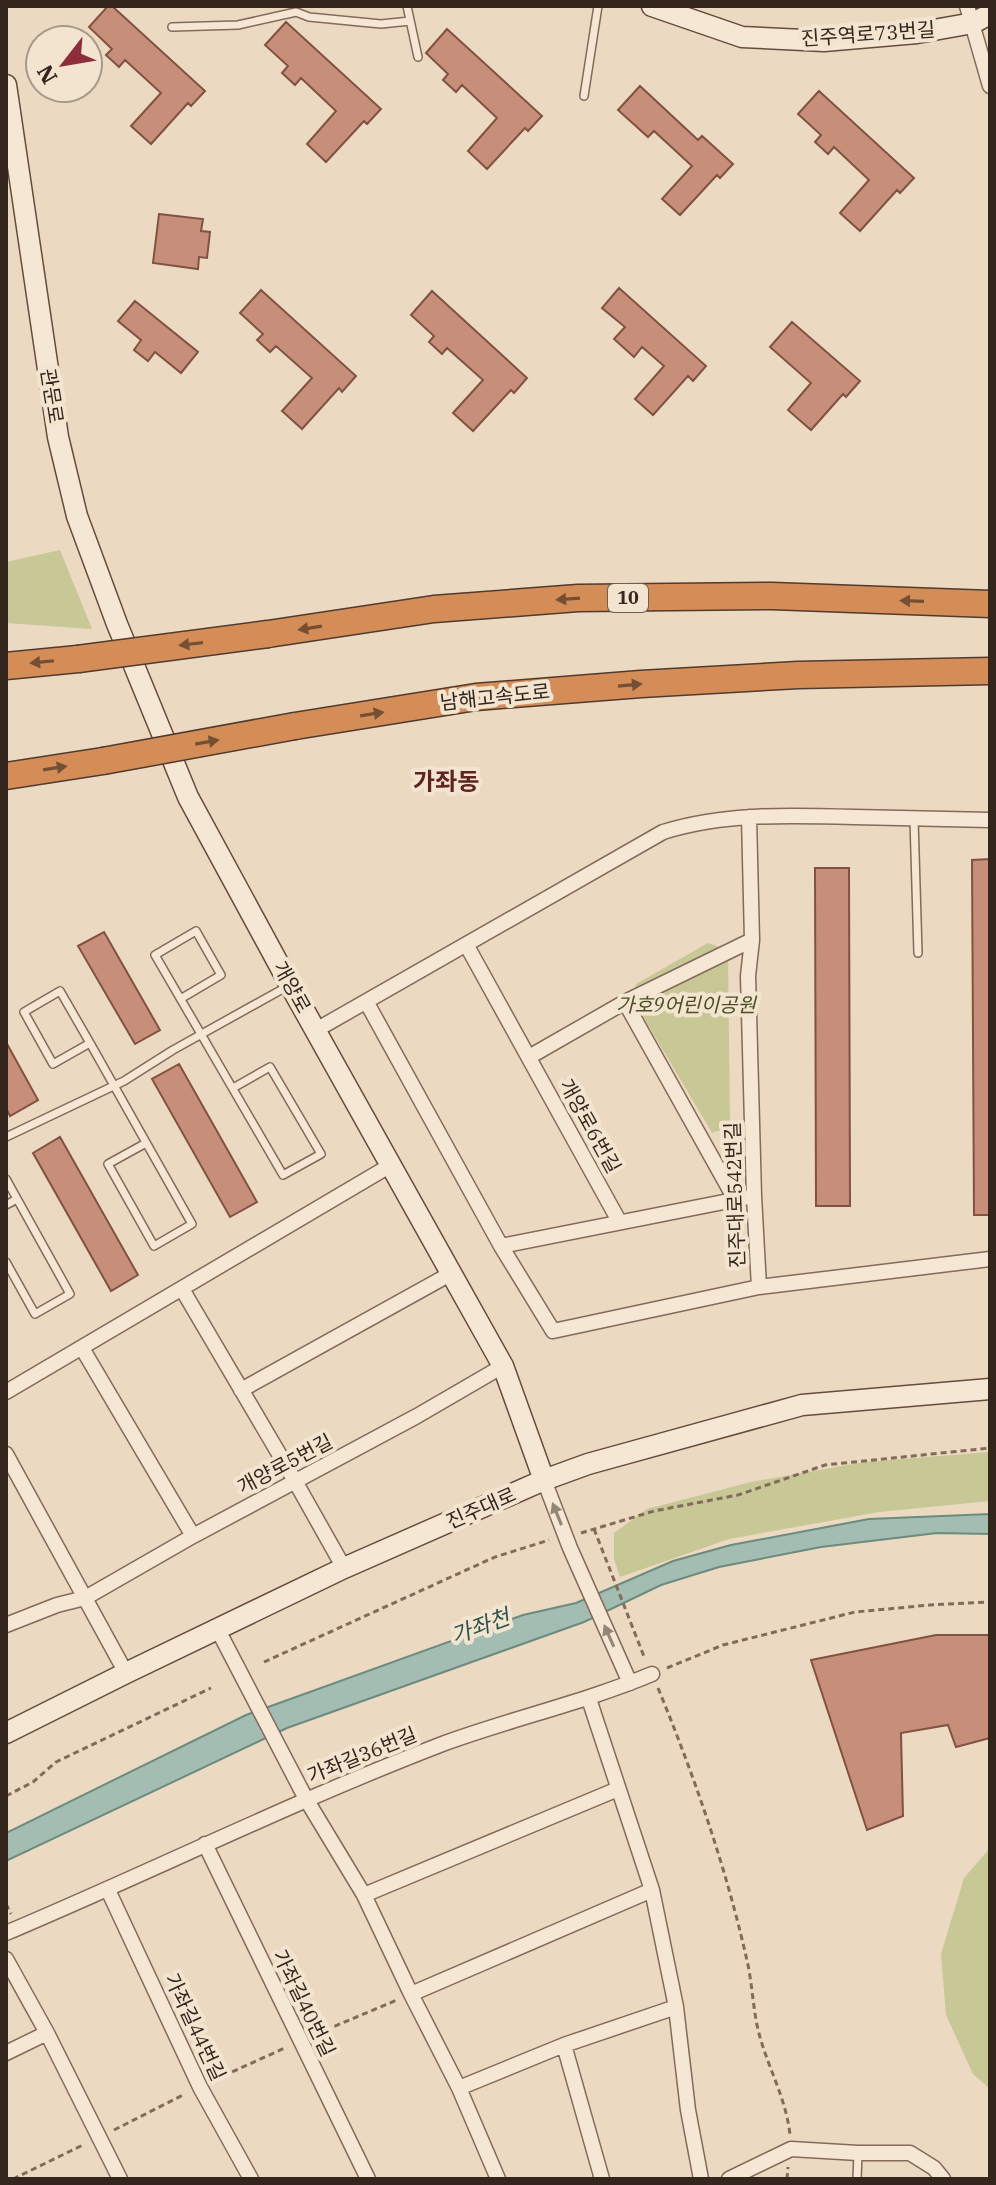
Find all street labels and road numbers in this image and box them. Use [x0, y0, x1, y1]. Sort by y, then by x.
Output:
street label: 진주역로73번길 [800, 15, 936, 52]
street label: 관문로 [35, 367, 70, 425]
road number: 10 [608, 584, 648, 612]
street label: 남해고속도로 [439, 677, 551, 716]
street label: 개양로 [267, 956, 318, 1017]
street label: 개양로6번길 [553, 1074, 627, 1178]
street label: 진주대로542번길 [718, 1121, 751, 1269]
street label: 개양로5번길 [233, 1427, 337, 1500]
street label: 진주대로 [442, 1480, 520, 1535]
street label: 가좌길36번길 [303, 1720, 421, 1789]
street label: 가좌길40번길 [267, 1945, 342, 2061]
street label: 가좌길44번길 [159, 1969, 232, 2085]

